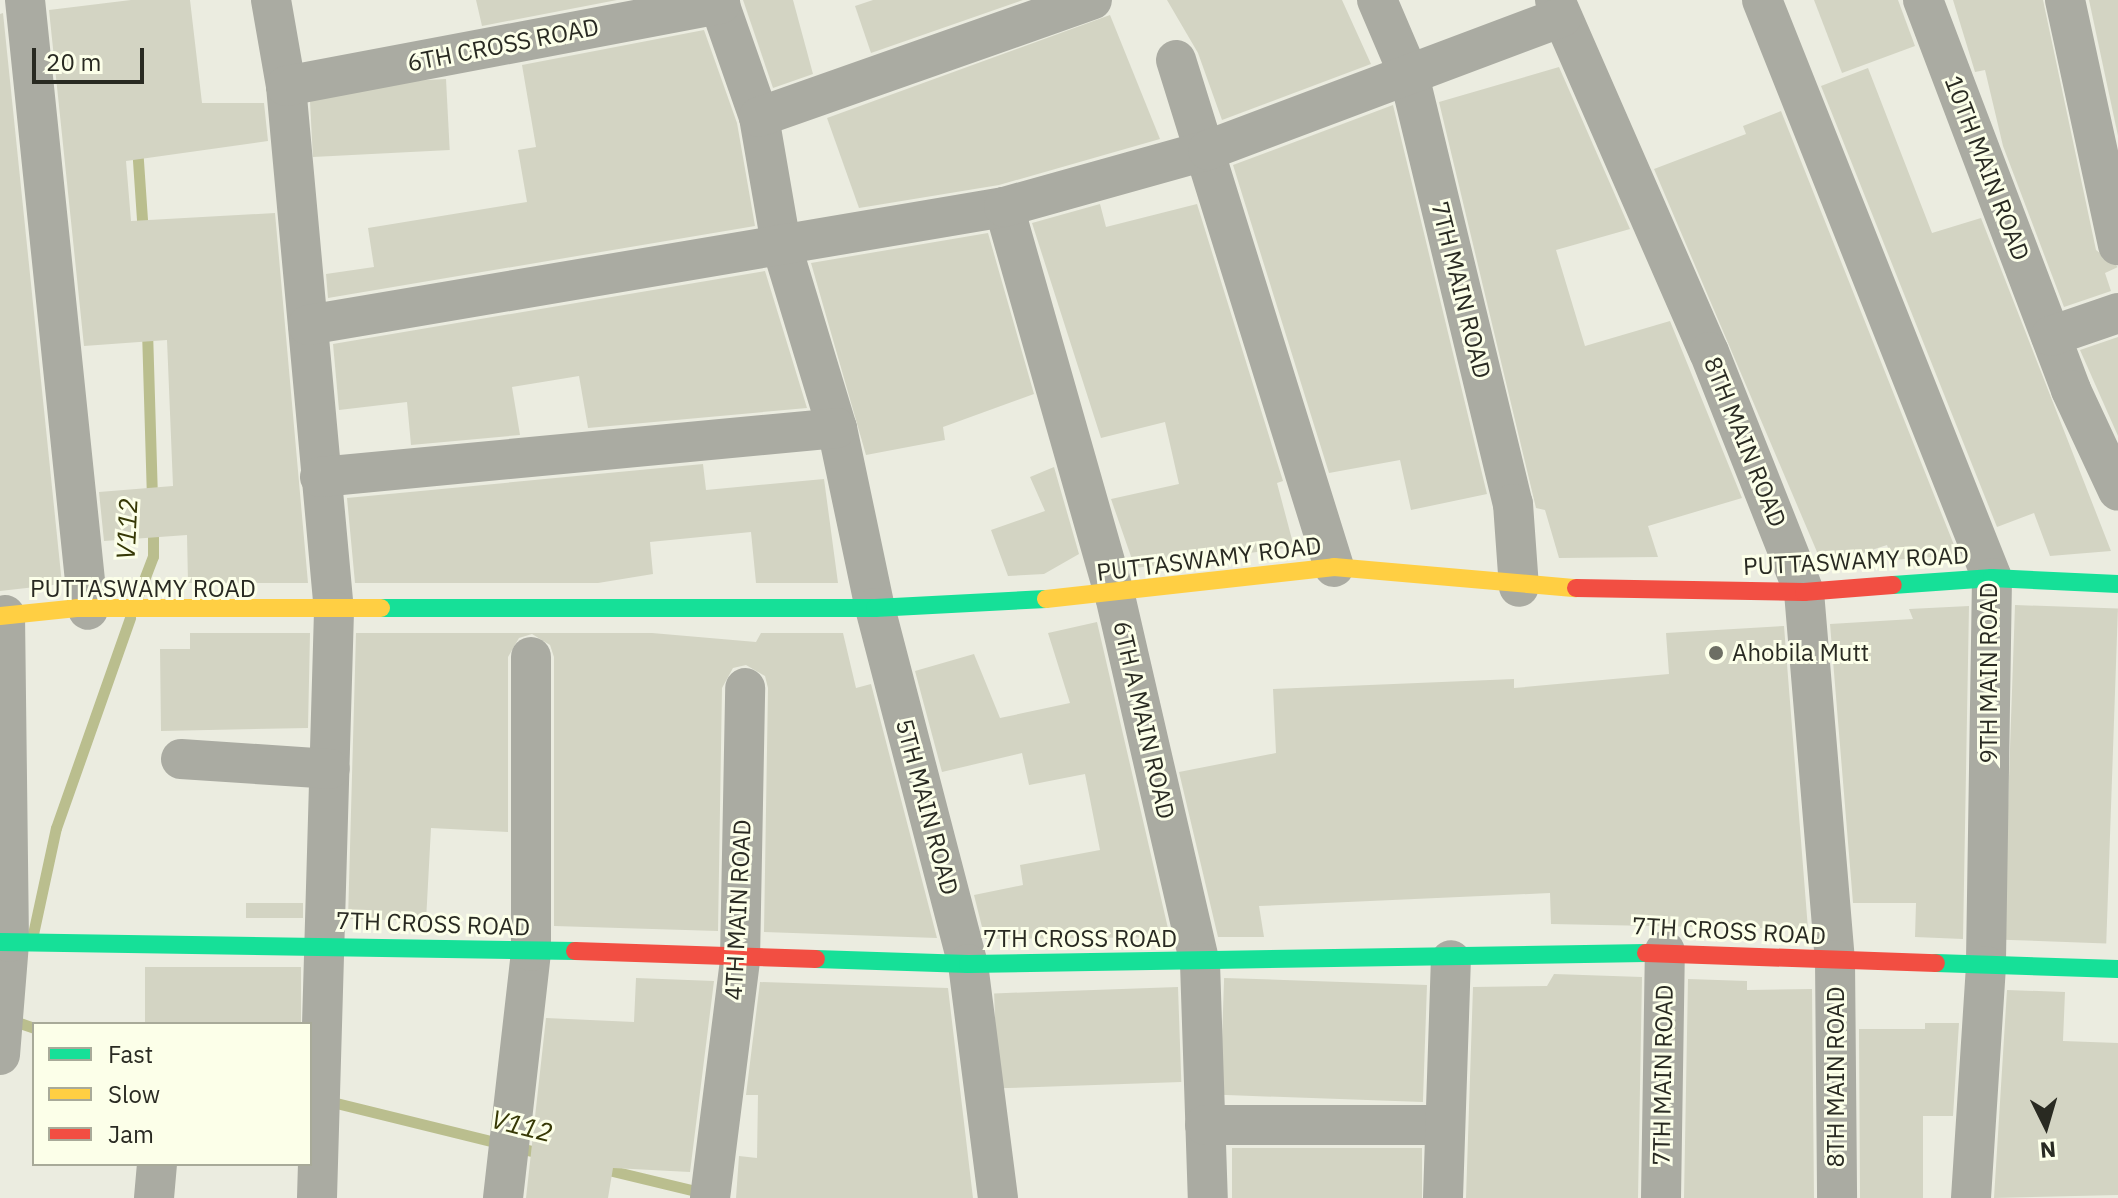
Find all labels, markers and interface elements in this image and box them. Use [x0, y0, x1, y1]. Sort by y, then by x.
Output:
street label: 6TH CROSS ROAD [405, 12, 601, 78]
scale bar [36, 32, 148, 82]
text: 20 m [46, 46, 101, 78]
street label: 10TH MAIN ROAD [1939, 72, 2035, 264]
street label: 7TH MAIN ROAD [1425, 199, 1497, 381]
street label: 8TH MAIN ROAD [1698, 353, 1792, 531]
water label: V112 [110, 497, 144, 561]
street label: PUTTASWAMY ROAD [1095, 531, 1323, 587]
street label: PUTTASWAMY ROAD [1742, 541, 1970, 581]
street label: PUTTASWAMY ROAD [30, 575, 256, 603]
street label: 9TH MAIN ROAD [1975, 582, 2003, 764]
street label: 6TH A MAIN ROAD [1107, 618, 1181, 822]
place label: Ahobila Mutt [1732, 639, 1869, 667]
marker: Ahobila Mutt [1707, 644, 1725, 662]
street label: 5TH MAIN ROAD [890, 716, 964, 898]
street label: 4TH MAIN ROAD [719, 819, 757, 1001]
street label: 7TH CROSS ROAD [335, 906, 531, 942]
street label: 7TH CROSS ROAD [1631, 912, 1827, 950]
street label: 7TH CROSS ROAD [983, 925, 1177, 953]
street label: 7TH MAIN ROAD [1647, 984, 1679, 1166]
street label: 8TH MAIN ROAD [1822, 986, 1850, 1168]
legend [32, 1022, 312, 1166]
text: Fast [108, 1038, 153, 1070]
text: Slow [108, 1078, 160, 1110]
north arrow [2006, 1086, 2086, 1166]
water label: V112 [488, 1103, 556, 1149]
text: Jam [108, 1118, 154, 1150]
text: N [2039, 1135, 2057, 1166]

